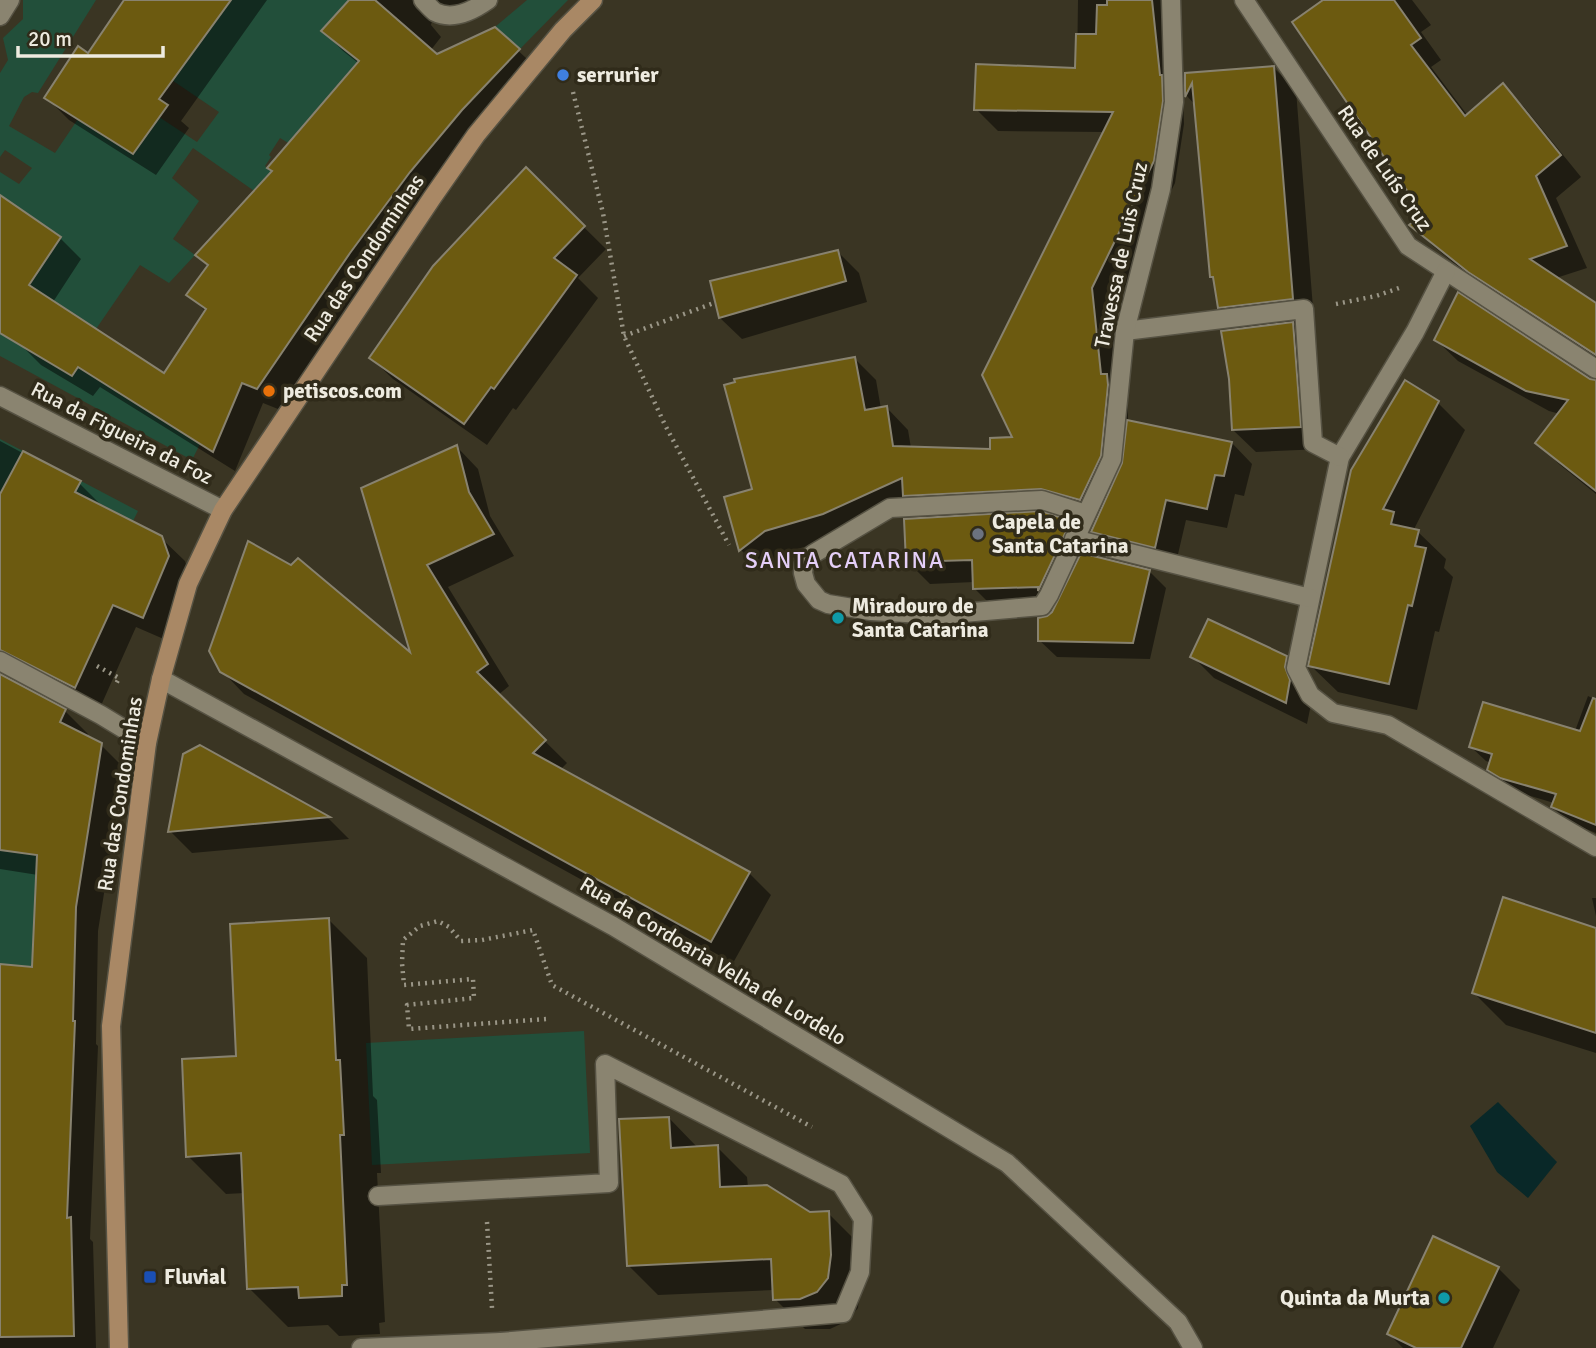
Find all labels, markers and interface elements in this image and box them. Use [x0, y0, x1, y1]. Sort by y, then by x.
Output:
scale bar [18, 14, 163, 58]
text: 20 m [28, 26, 72, 52]
place label: serrurier [577, 62, 659, 88]
marker: serrurier [555, 67, 571, 83]
street label: Rua de Luís Cruz [1332, 100, 1438, 236]
street label: Travessa de Luis Cruz [1089, 160, 1153, 350]
street label: Rua das Condominhas [298, 169, 430, 347]
street label: Rua da Figueira da Foz [27, 376, 217, 490]
place label: petiscos.com [283, 378, 402, 404]
marker: petiscos.com [261, 383, 277, 399]
place label: Capela de Santa Catarina [992, 509, 1129, 559]
marker: Capela de Santa Catarina [970, 526, 986, 542]
district label: SANTA CATARINA [745, 546, 945, 575]
place label: Miradouro de Santa Catarina [852, 593, 989, 643]
marker: Miradouro de Santa Catarina [830, 610, 846, 626]
street label: Rua das Condominhas [92, 695, 148, 893]
street label: Rua da Cordoaria Velha de Lordelo [575, 871, 851, 1051]
place label: Fluvial [164, 1264, 227, 1290]
marker: Fluvial [142, 1269, 158, 1285]
place label: Quinta da Murta [1280, 1285, 1430, 1311]
marker: Quinta da Murta [1436, 1290, 1452, 1306]

